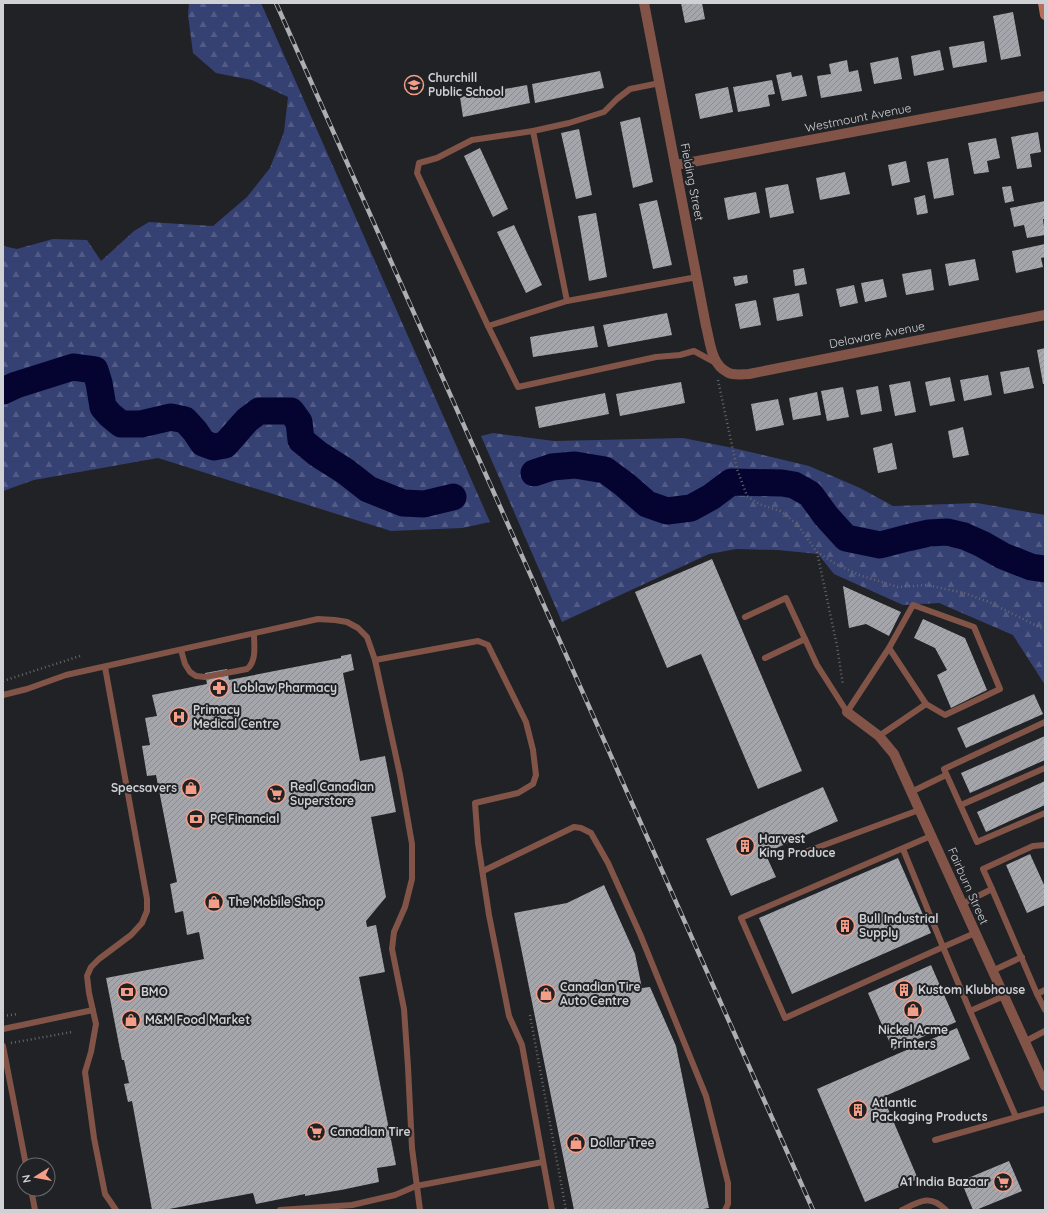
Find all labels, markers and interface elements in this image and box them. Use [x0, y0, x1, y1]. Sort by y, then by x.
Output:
place label: Churchill Public School [428, 70, 504, 99]
school or university icon: Churchill Public School [403, 74, 425, 96]
street label: Westmount Avenue [803, 100, 913, 135]
street label: Fielding Street [678, 142, 707, 222]
street label: Delaware Avenue [828, 318, 926, 351]
pharmacy icon: Loblaw Pharmacy [208, 677, 230, 699]
place label: Loblaw Pharmacy [233, 680, 337, 695]
place label: Primacy Medical Centre [193, 702, 279, 731]
hospital icon: Primacy Medical Centre [168, 706, 190, 728]
shop icon: Specsavers [180, 777, 202, 799]
place label: Real Canadian Superstore [290, 779, 374, 808]
place label: Specsavers [111, 780, 177, 795]
supermarket icon: Real Canadian Superstore [265, 783, 287, 805]
bank icon: PC Financial [185, 808, 207, 830]
place label: PC Financial [210, 811, 279, 826]
place label: Harvest King Produce [759, 831, 836, 860]
building icon: Harvest King Produce [734, 835, 756, 857]
street label: Fairburn Street [945, 845, 992, 927]
shop icon: The Mobile Shop [203, 891, 225, 913]
place label: The Mobile Shop [228, 894, 324, 909]
place label: Bull Industrial Supply [859, 911, 938, 940]
building icon: Bull Industrial Supply [834, 915, 856, 937]
place label: Canadian Tire Auto Centre [560, 979, 641, 1008]
building icon: Kustom Klubhouse [893, 979, 915, 1001]
bank icon: BMO [116, 981, 138, 1003]
place label: Kustom Klubhouse [918, 982, 1025, 997]
shop icon: Canadian Tire Auto Centre [535, 983, 557, 1005]
place label: BMO [141, 984, 168, 999]
shop icon: Nickel Acme Printers [902, 999, 924, 1021]
shop icon: M&M Food Market [120, 1009, 142, 1031]
place label: M&M Food Market [145, 1012, 250, 1027]
place label: Nickel Acme Printers [878, 1022, 948, 1051]
place label: Atlantic Packaging Products [872, 1095, 988, 1124]
building icon: Atlantic Packaging Products [847, 1099, 869, 1121]
supermarket icon: Canadian Tire [305, 1121, 327, 1143]
place label: Canadian Tire [330, 1124, 411, 1139]
shop icon: Dollar Tree [565, 1132, 587, 1154]
place label: Dollar Tree [590, 1135, 655, 1150]
north arrow [16, 1157, 56, 1197]
supermarket icon: A1 India Bazaar [992, 1171, 1014, 1193]
text: N [19, 1174, 34, 1184]
place label: A1 India Bazaar [900, 1174, 989, 1189]

